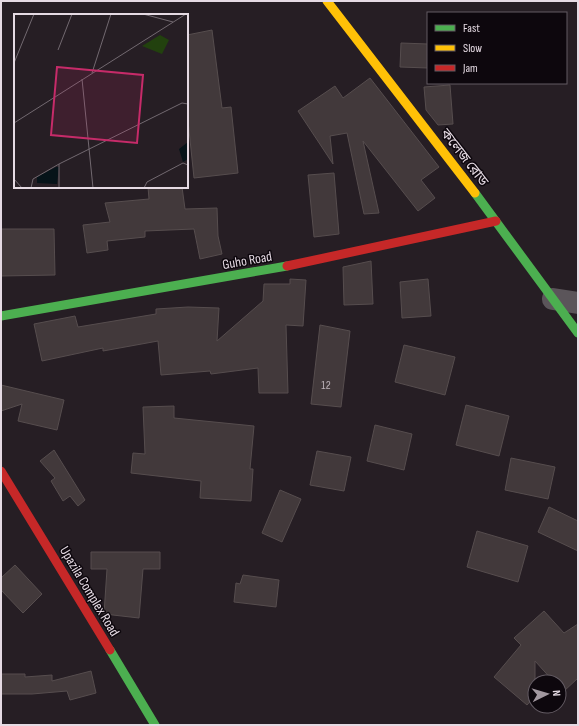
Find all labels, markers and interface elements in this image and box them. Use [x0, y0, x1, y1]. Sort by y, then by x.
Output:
legend [427, 12, 567, 84]
inset map [14, 14, 188, 188]
text: Fast [463, 21, 480, 36]
text: Slow [463, 41, 482, 56]
text: Jam [462, 61, 478, 76]
street label: কলেজ রোড [436, 125, 493, 190]
street label: Guho Road [221, 248, 273, 273]
house number: 12 [321, 378, 331, 393]
street label: Upazila Complex Road [56, 543, 123, 640]
north arrow [527, 674, 567, 714]
text: N [550, 690, 563, 697]

